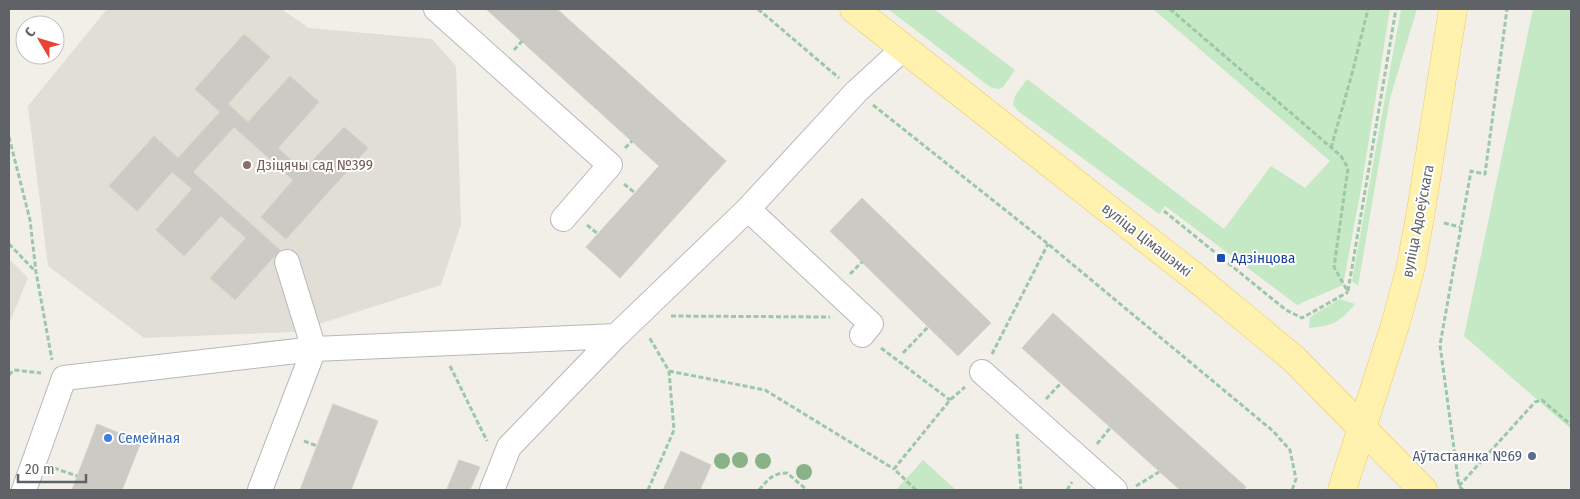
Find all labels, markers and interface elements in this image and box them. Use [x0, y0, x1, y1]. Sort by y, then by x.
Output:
north arrow [15, 15, 65, 65]
text: С [21, 24, 40, 40]
place label: Дзіцячы сад №399 [256, 156, 373, 174]
marker: Дзіцячы сад №399 [241, 159, 253, 171]
street label: вуліца Адоеўскага [1398, 163, 1438, 279]
street label: вуліца Цімашэнкі [1098, 199, 1196, 281]
place label: Адзінцова [1231, 249, 1295, 267]
marker: Адзінцова [1215, 252, 1227, 264]
place label: Семейная [118, 429, 180, 447]
marker: Семейная [102, 432, 114, 444]
place label: Аўтастаянка №69 [1412, 447, 1522, 465]
marker: Аўтастаянка №69 [1526, 450, 1538, 462]
scale bar [18, 452, 85, 484]
text: 20 m [25, 460, 55, 478]

